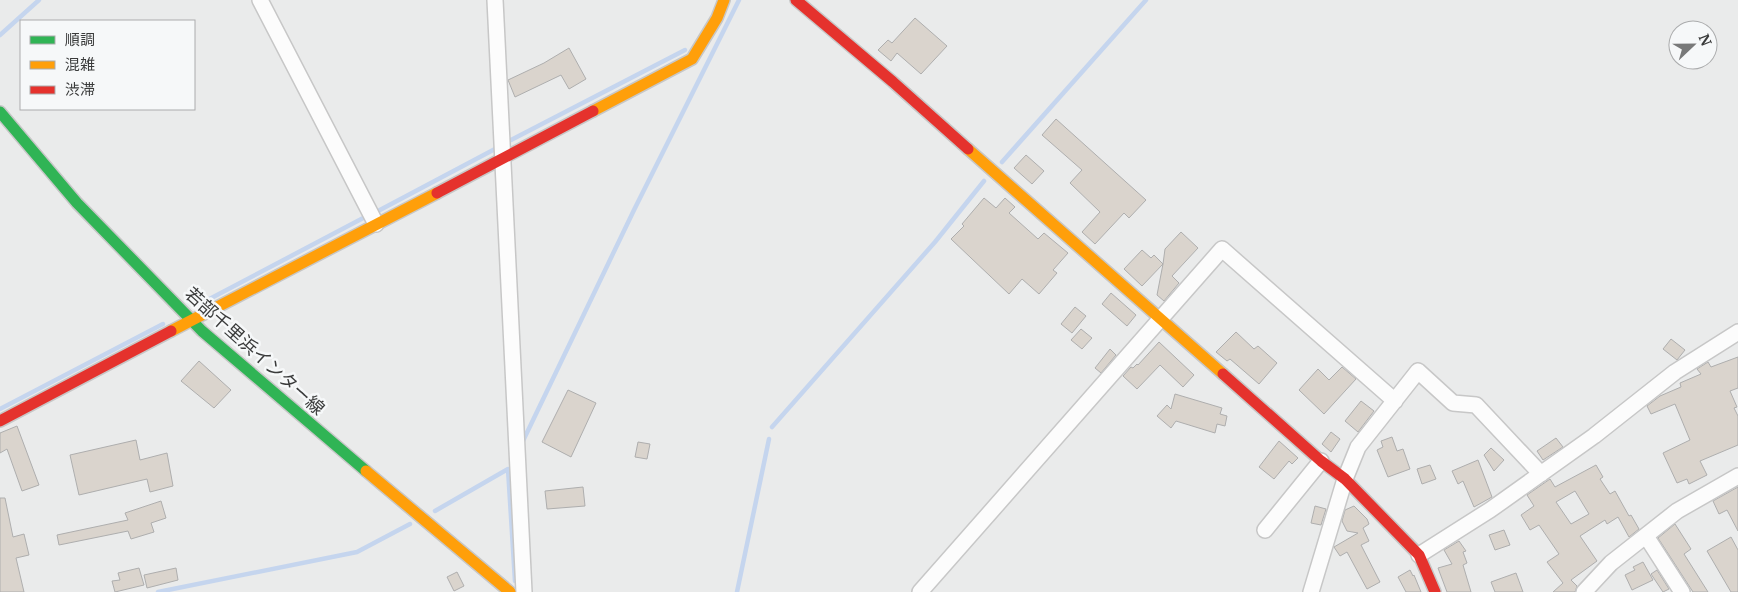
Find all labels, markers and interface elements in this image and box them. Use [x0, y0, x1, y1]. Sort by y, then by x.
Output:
legend [20, 20, 195, 110]
north arrow [1668, 20, 1718, 70]
text: 順調 [65, 30, 95, 49]
text: N [1695, 32, 1715, 49]
text: 混雑 [65, 55, 95, 74]
text: 渋滞 [65, 80, 95, 99]
street label: 若部千里浜インター線 [180, 282, 330, 420]

